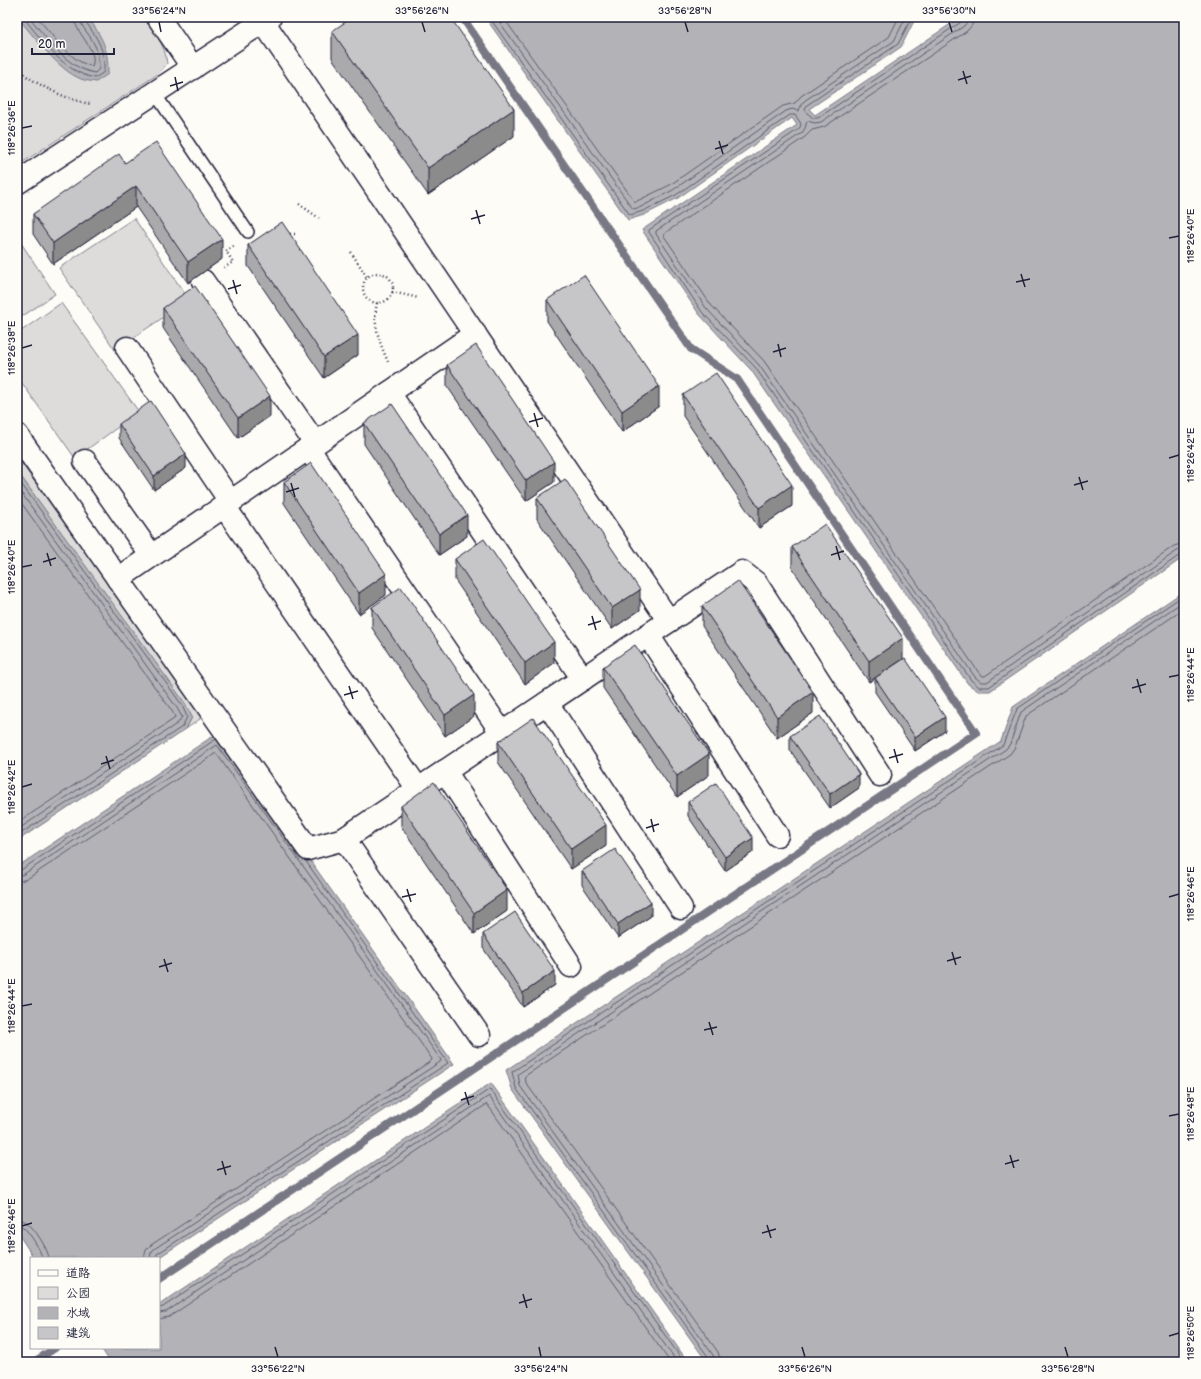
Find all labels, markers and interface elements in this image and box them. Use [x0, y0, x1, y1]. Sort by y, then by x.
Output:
text: 33°56'24"N [132, 5, 186, 17]
text: 33°56'26"N [395, 5, 449, 17]
text: 33°56'28"N [658, 5, 712, 17]
text: 33°56'30"N [922, 5, 976, 17]
scale bar [32, 30, 114, 56]
text: 20 m [38, 37, 65, 52]
text: 118°26'36"E [6, 100, 18, 156]
text: 118°26'40"E [1185, 208, 1197, 263]
text: 118°26'38"E [6, 320, 18, 375]
text: 118°26'42"E [1185, 427, 1197, 482]
text: 118°26'40"E [6, 539, 18, 594]
text: 118°26'44"E [1185, 647, 1197, 702]
text: 118°26'42"E [6, 759, 18, 814]
text: 118°26'46"E [1185, 866, 1197, 921]
text: 118°26'44"E [6, 978, 18, 1033]
text: 118°26'48"E [1185, 1086, 1197, 1141]
text: 118°26'46"E [6, 1198, 18, 1253]
legend [30, 1257, 160, 1349]
text: 道路 [66, 1266, 90, 1281]
text: 公园 [66, 1286, 90, 1301]
text: 118°26'50"E [1185, 1305, 1197, 1360]
text: 水域 [66, 1306, 90, 1321]
text: 建筑 [66, 1326, 90, 1341]
text: 33°56'22"N [251, 1363, 305, 1375]
text: 33°56'24"N [514, 1363, 568, 1375]
text: 33°56'26"N [778, 1363, 832, 1375]
text: 33°56'28"N [1041, 1363, 1095, 1375]

